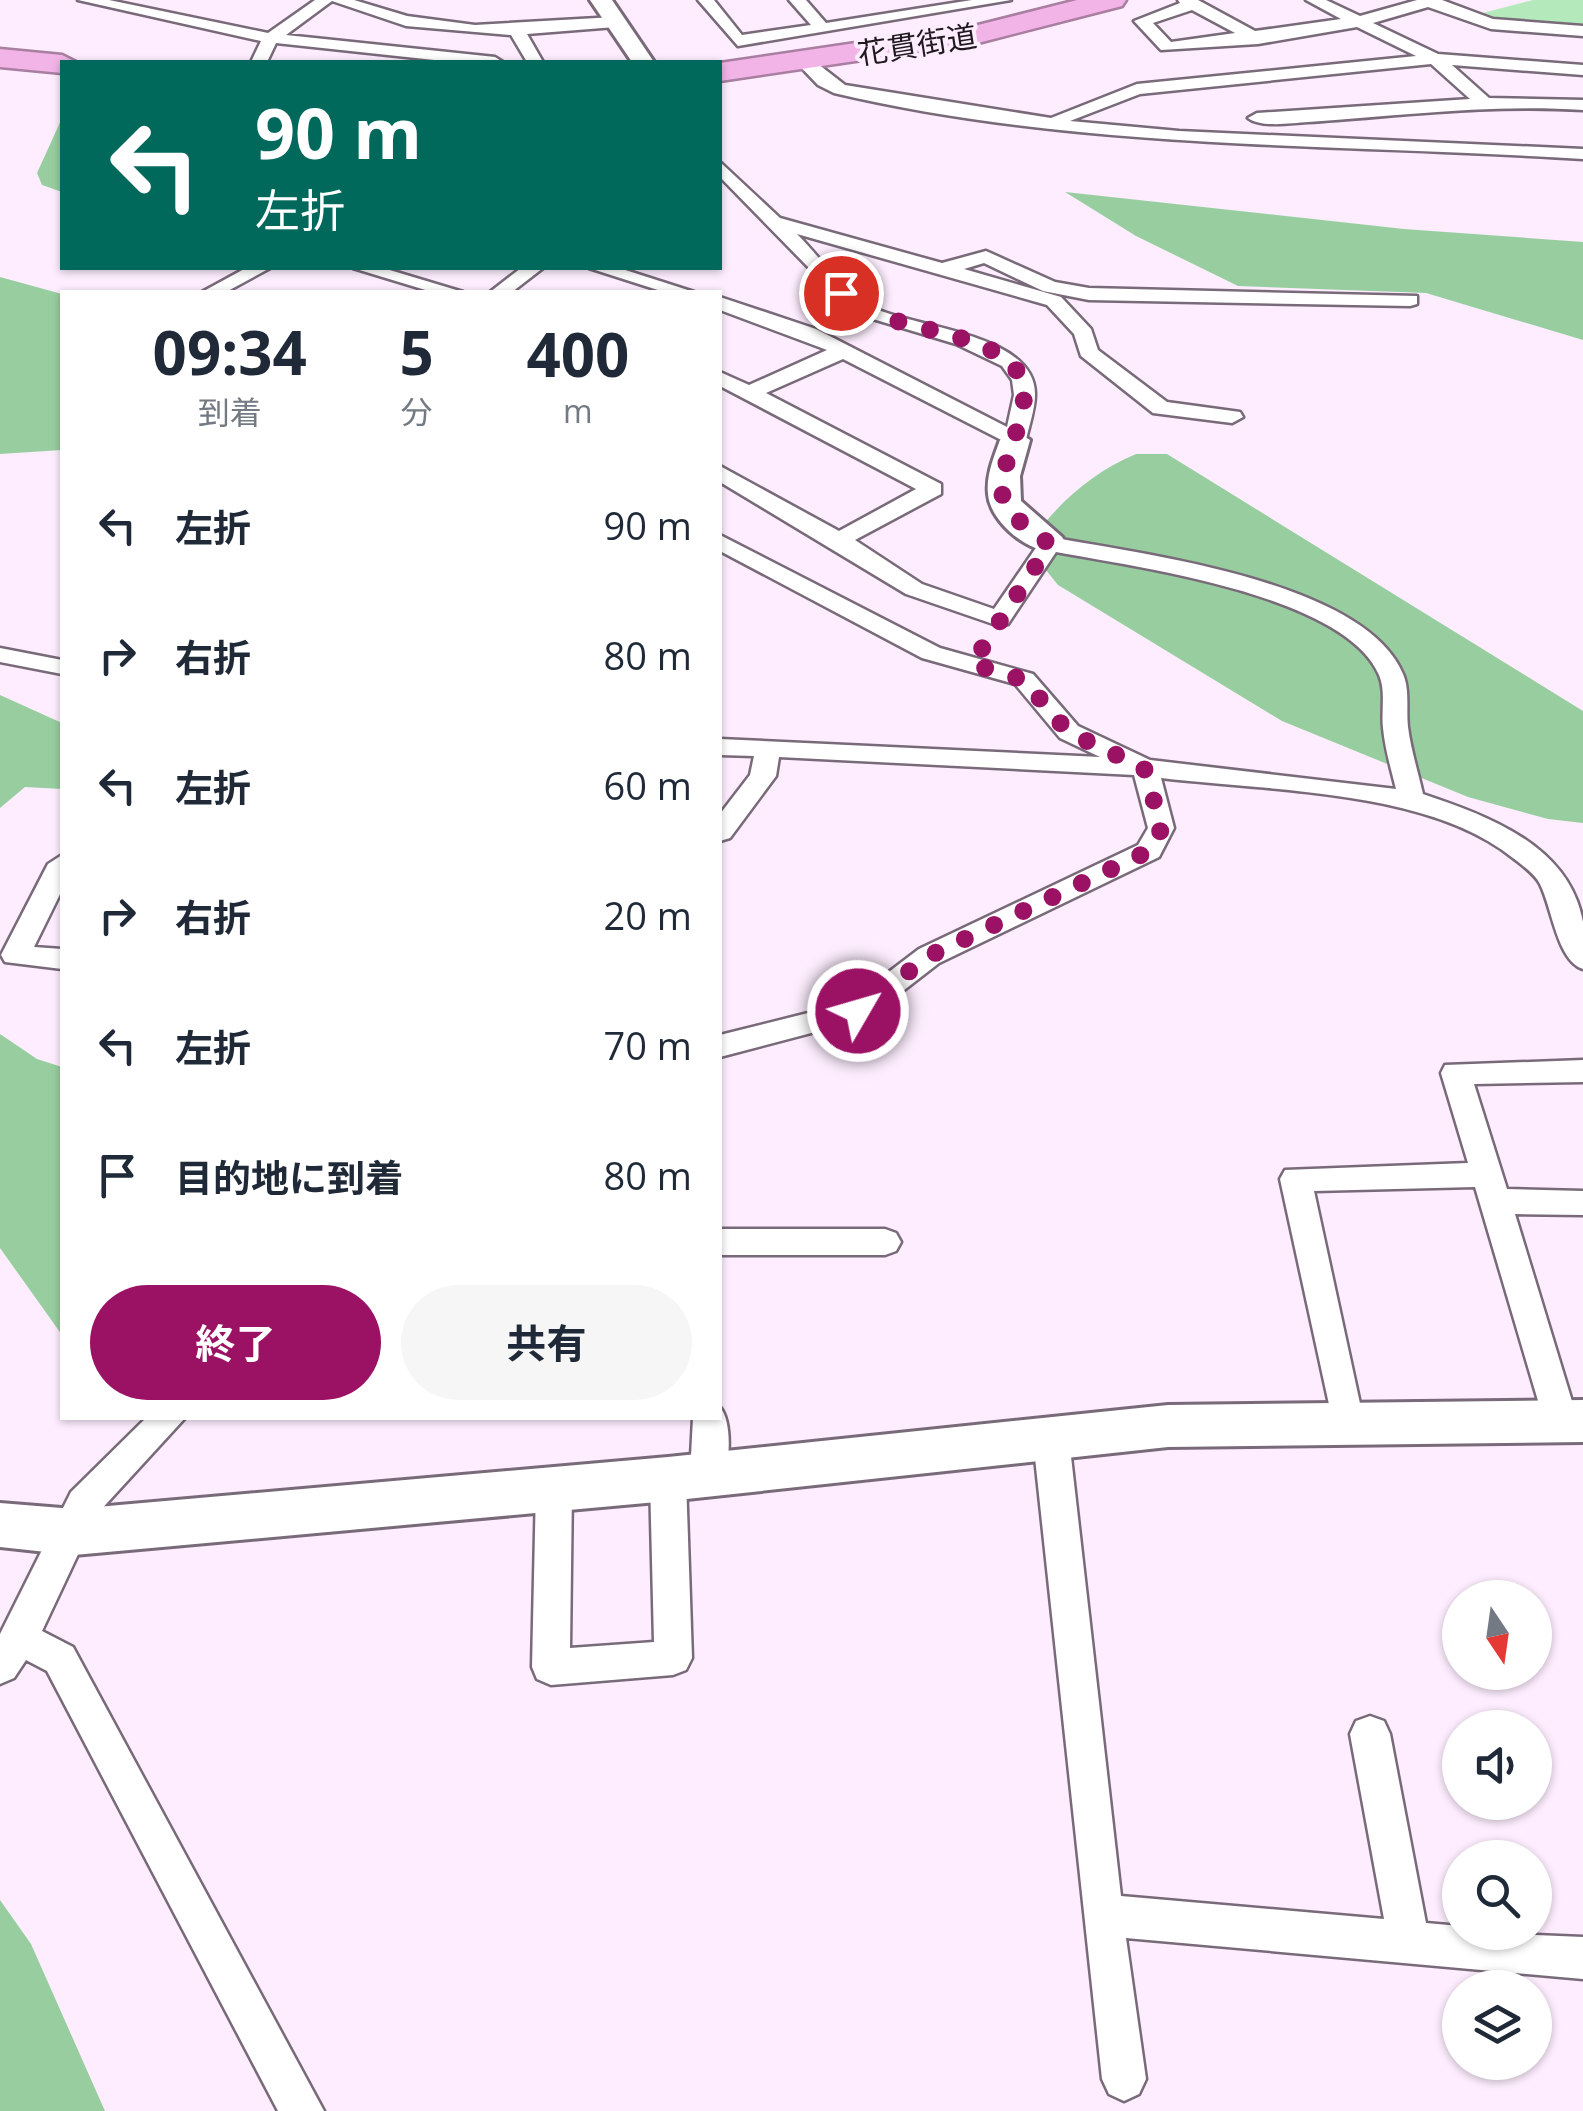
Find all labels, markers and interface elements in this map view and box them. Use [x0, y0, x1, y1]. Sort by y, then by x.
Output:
street label: 花貫街道 [855, 14, 979, 74]
text: 90 m [255, 84, 422, 180]
icon: left [90, 100, 220, 230]
text: 左折 [255, 179, 345, 240]
pin [799, 251, 884, 336]
icon: arrive [814, 266, 869, 321]
text: 09:34 [153, 311, 307, 393]
text: 5 [400, 311, 434, 393]
text: 400 [526, 313, 629, 395]
text: m [563, 389, 593, 432]
text: 到着 [198, 390, 262, 433]
text: 分 [401, 390, 433, 433]
icon: left [90, 498, 145, 553]
text: 90 m [603, 499, 692, 551]
text: 左折 [175, 501, 251, 553]
icon: right [90, 628, 145, 683]
text: 80 m [603, 629, 692, 681]
text: 右折 [175, 631, 251, 683]
icon: left [90, 758, 145, 813]
text: 60 m [603, 759, 692, 811]
text: 左折 [175, 761, 251, 813]
icon: right [90, 888, 145, 943]
text: 20 m [603, 889, 692, 941]
text: 右折 [175, 891, 251, 943]
position arrow [806, 959, 910, 1063]
icon: left [90, 1018, 145, 1073]
text: 70 m [603, 1019, 692, 1071]
text: 左折 [175, 1021, 251, 1073]
icon: arrive [90, 1148, 145, 1203]
text: 80 m [603, 1149, 692, 1201]
text: 目的地に到着 [175, 1151, 403, 1203]
button: 終了 [90, 1285, 381, 1400]
button: 共有 [401, 1285, 692, 1400]
north arrow [1442, 1580, 1552, 1690]
map controls [1442, 1580, 1552, 2080]
button: sound [1442, 1710, 1552, 1820]
button: search [1442, 1840, 1552, 1950]
button: layers [1442, 1970, 1552, 2080]

